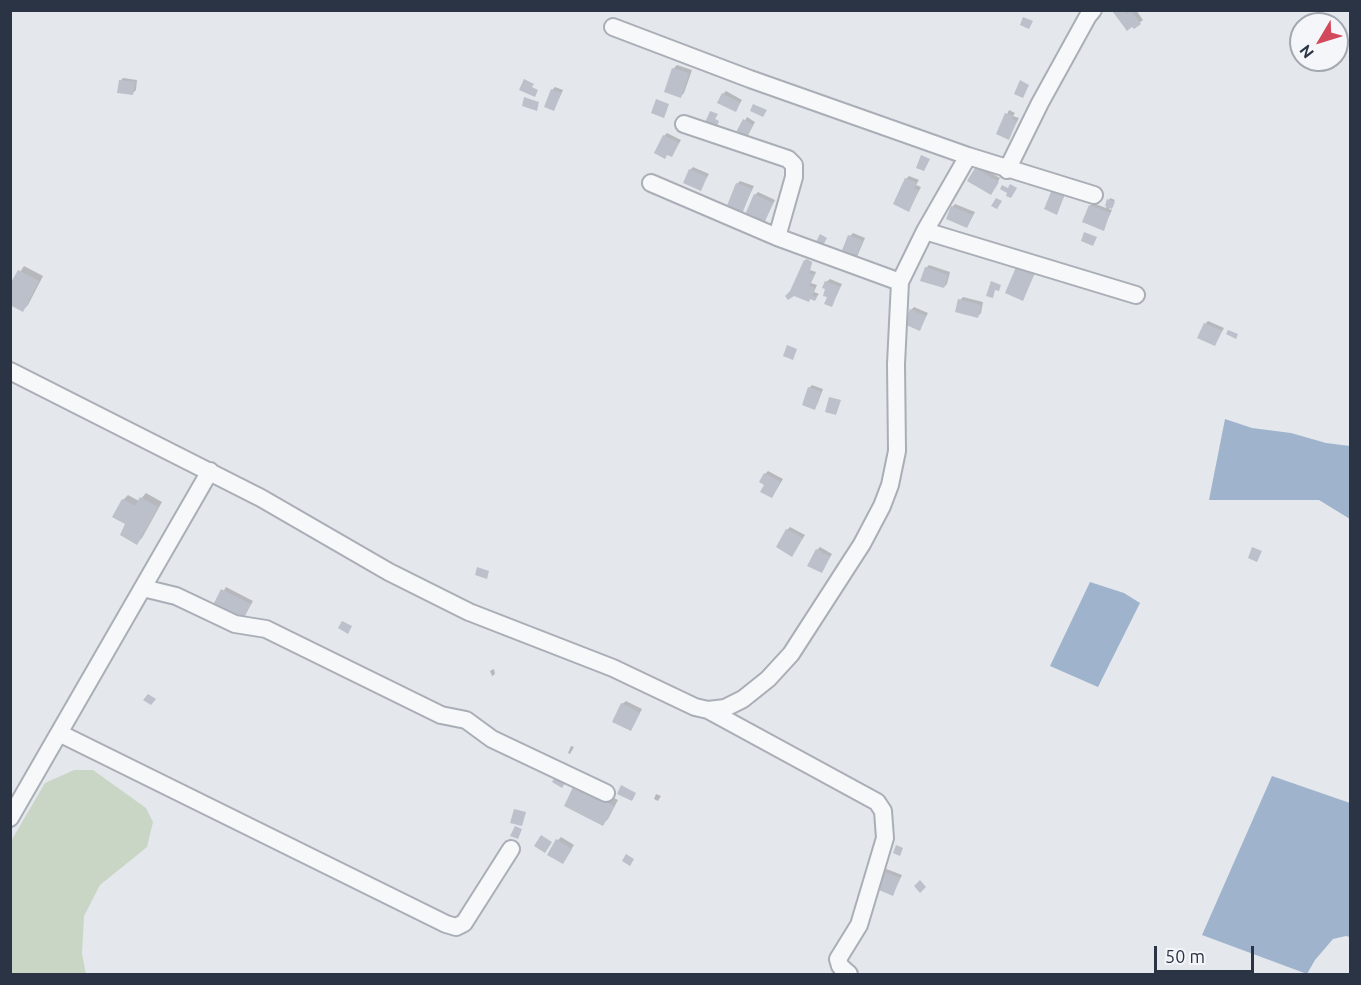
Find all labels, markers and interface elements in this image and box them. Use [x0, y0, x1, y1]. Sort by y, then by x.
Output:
north arrow [1289, 12, 1349, 72]
text: N [1296, 42, 1317, 62]
scale bar [1157, 934, 1258, 972]
text: 50 m [1165, 946, 1205, 966]

